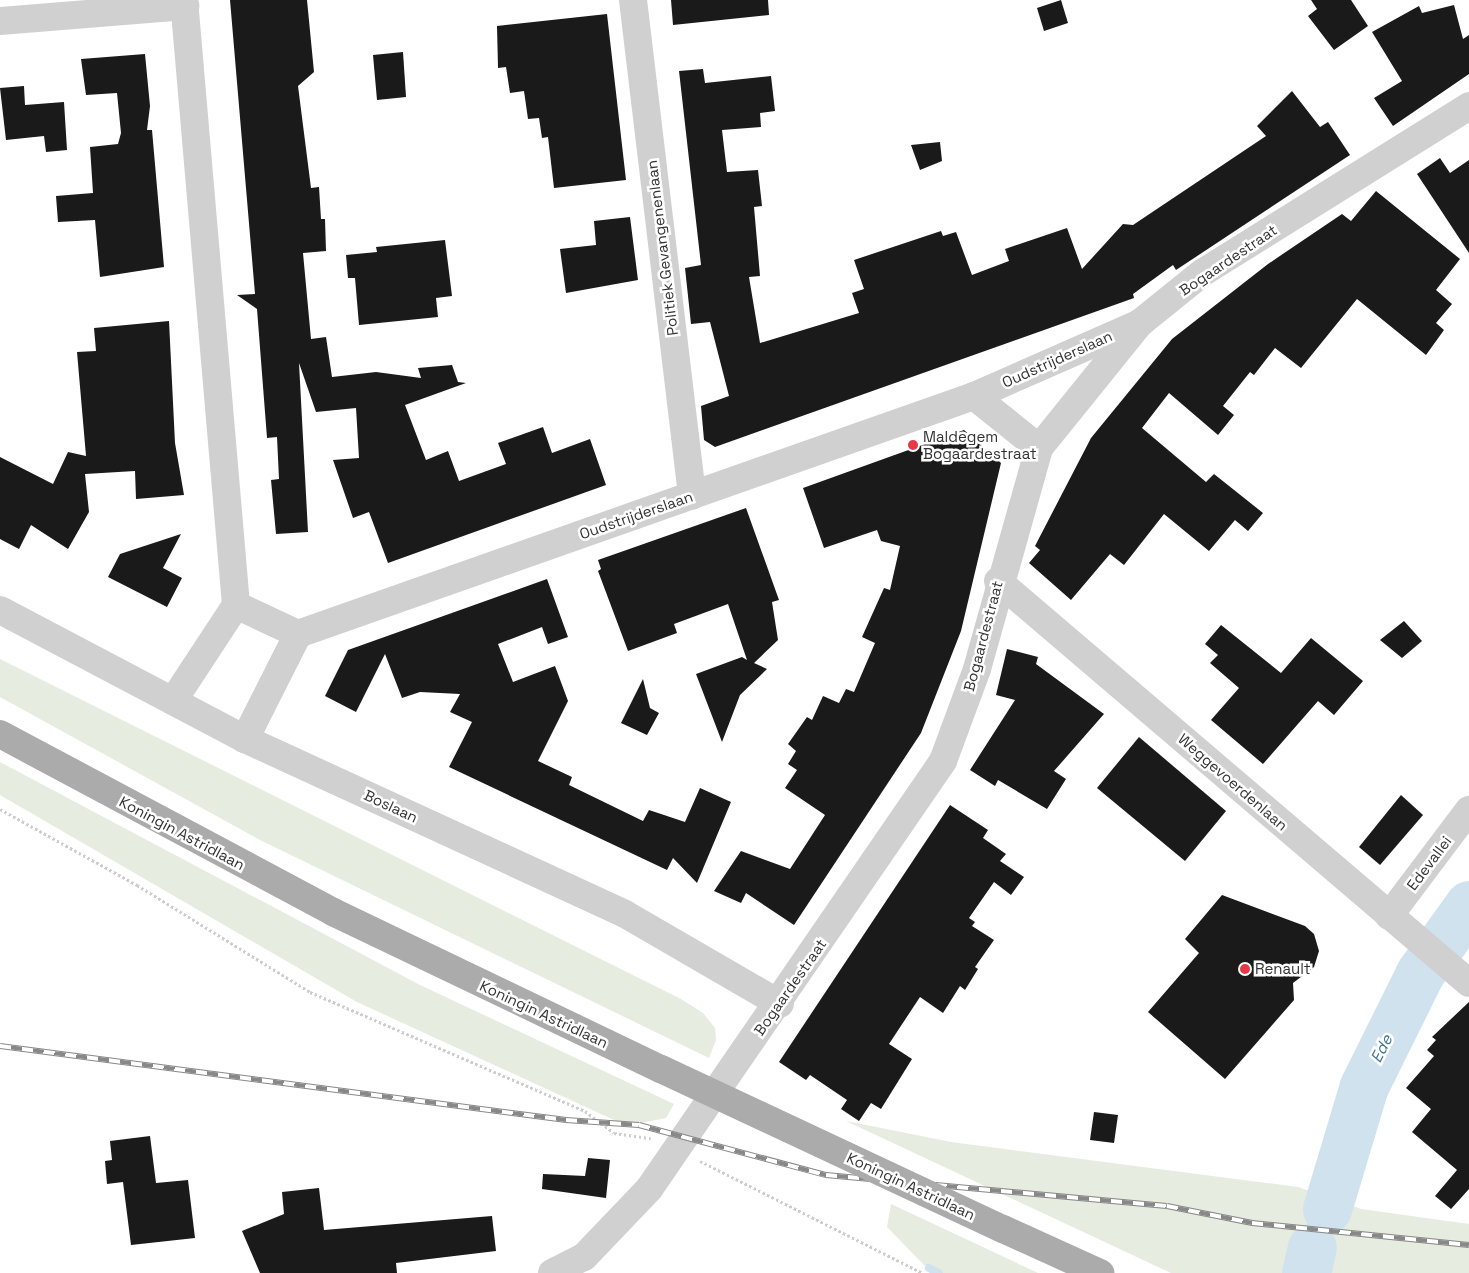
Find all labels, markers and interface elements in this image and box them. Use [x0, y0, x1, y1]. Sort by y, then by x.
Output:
street label: Politiek Gevangenenlaan [642, 159, 682, 337]
street label: Bogaardestraat [1176, 221, 1280, 299]
street label: Oudstrijderslaan [999, 327, 1115, 391]
place label: Maldegem Bogaardestraat [923, 427, 1037, 462]
marker: Maldegem Bogaardestraat [907, 439, 919, 451]
street label: Oudstrijderslaan [577, 487, 695, 543]
street label: Bogaardestraat [960, 579, 1006, 693]
street label: Weggevoerdenlaan [1175, 730, 1291, 834]
street label: Boslaan [361, 786, 421, 826]
street label: Koningin Astridlaan [116, 792, 248, 874]
street label: Edevallei [1403, 832, 1455, 894]
street label: Bogaardestraat [750, 935, 830, 1039]
place label: Renault [1255, 960, 1311, 978]
marker: Renault [1239, 963, 1251, 975]
street label: Koningin Astridlaan [477, 976, 611, 1052]
water label: Ede [1367, 1032, 1397, 1066]
street label: Koningin Astridlaan [844, 1148, 978, 1224]

